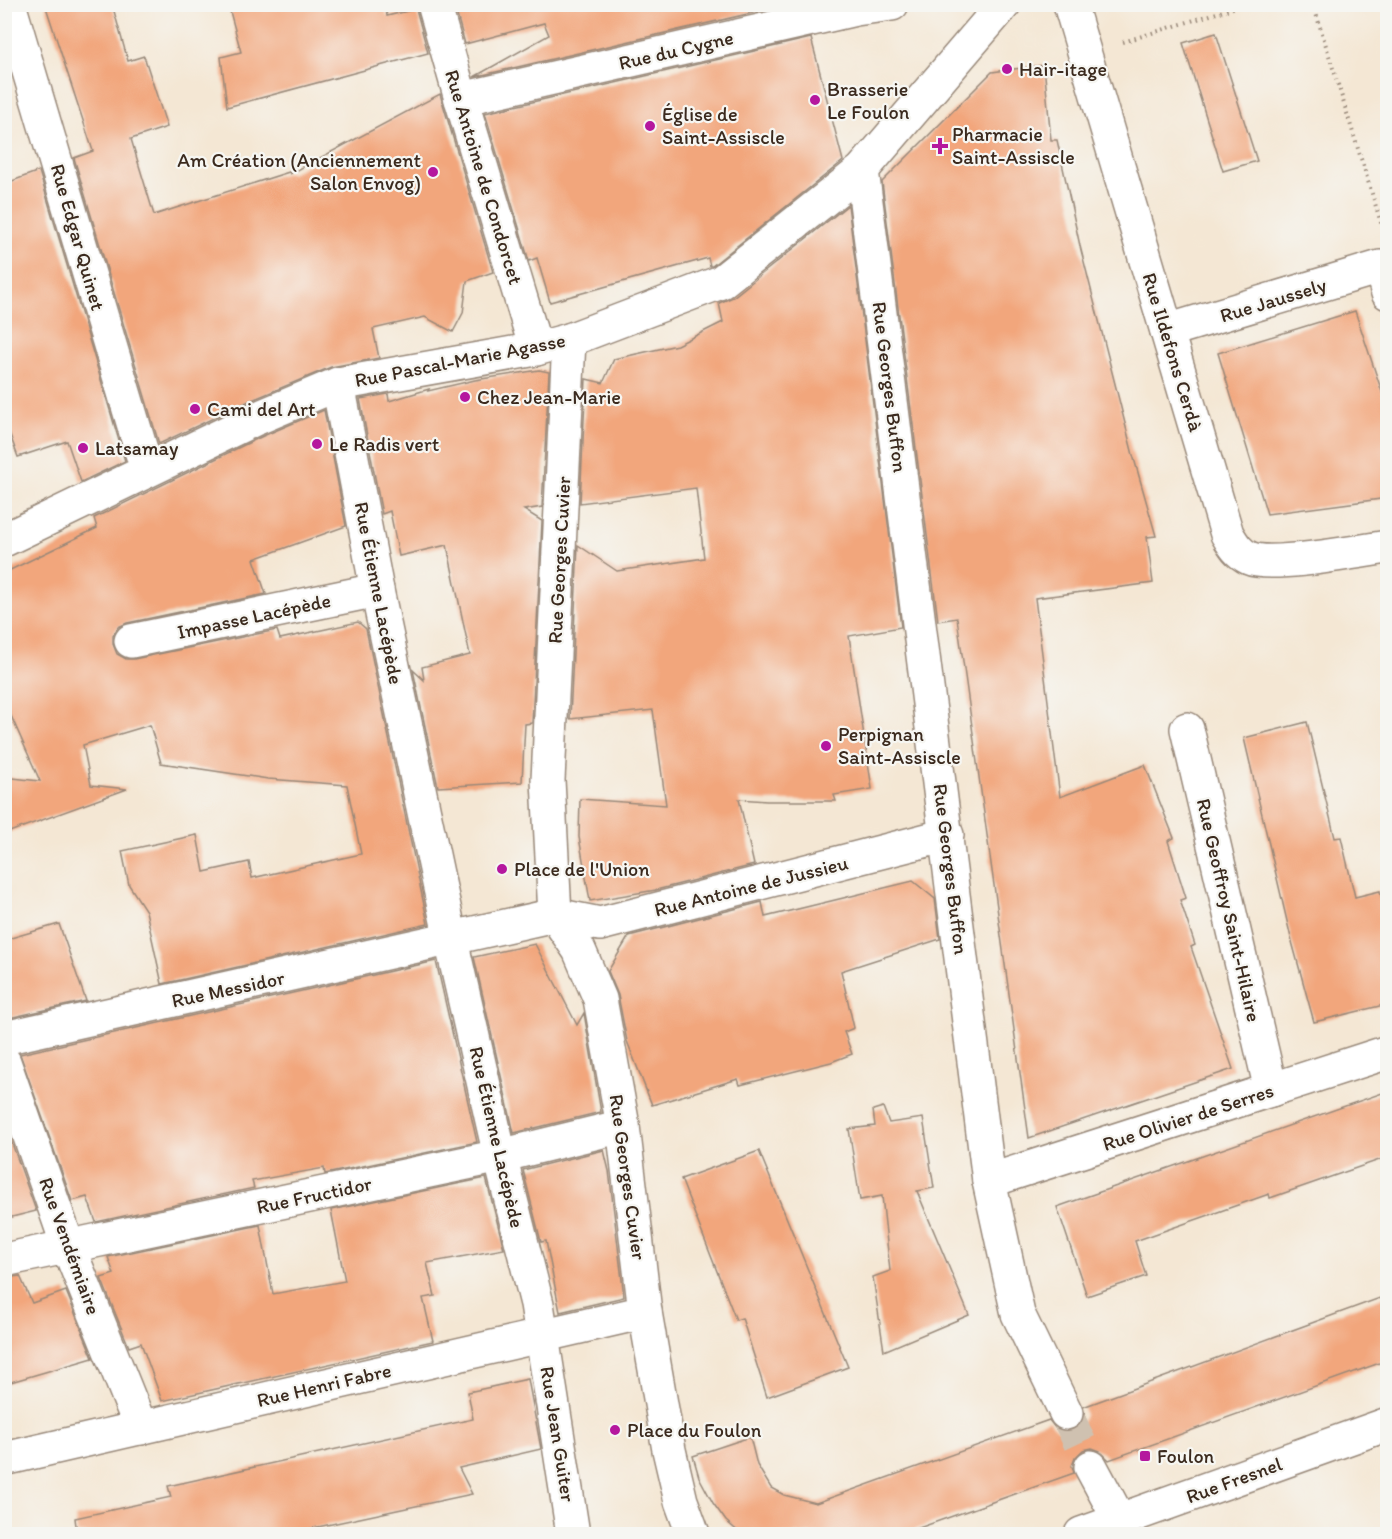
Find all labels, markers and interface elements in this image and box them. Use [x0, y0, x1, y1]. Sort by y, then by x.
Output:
street label: Rue du Cygne [616, 25, 736, 75]
place label: Hair-itage [1019, 57, 1107, 81]
marker: Hair-itage [1000, 62, 1014, 76]
street label: Rue Antoine de Condorcet [440, 67, 528, 287]
place label: Brasserie Le Foulon [827, 77, 910, 124]
marker: Brasserie Le Foulon [808, 93, 822, 107]
place label: Église de Saint-Assiscle [662, 102, 785, 149]
marker: Église de Saint-Assiscle [643, 119, 657, 133]
place label: Pharmacie Saint-Assiscle [952, 122, 1075, 169]
marker: Pharmacie Saint-Assiscle [933, 139, 947, 153]
place label: Am Création (Anciennement Salon Envog) [177, 148, 422, 195]
street label: Rue Edgar Quinet [46, 161, 111, 314]
marker: Am Création (Anciennement Salon Envog) [426, 165, 440, 179]
street label: Rue Ildefons Cerdà [1137, 270, 1209, 435]
street label: Rue Jaussely [1217, 272, 1330, 328]
street label: Rue Georges Buffon [868, 300, 912, 474]
street label: Rue Pascal-Marie Agasse [353, 328, 567, 392]
place label: Chez Jean-Marie [477, 385, 621, 409]
marker: Chez Jean-Marie [458, 390, 472, 404]
place label: Cami del Art [207, 397, 316, 421]
marker: Cami del Art [188, 402, 202, 416]
place label: Le Radis vert [329, 432, 440, 456]
place label: Latsamay [95, 436, 179, 460]
marker: Le Radis vert [310, 437, 324, 451]
marker: Latsamay [76, 441, 90, 455]
street label: Rue Georges Cuvier [543, 475, 575, 644]
street label: Rue Étienne Lacépède [350, 500, 408, 686]
street label: Impasse Lacépède [175, 588, 333, 644]
place label: Perpignan Saint-Assiscle [838, 722, 961, 769]
marker: Perpignan Saint-Assiscle [819, 739, 833, 753]
street label: Rue Georges Buffon [929, 782, 973, 956]
street label: Rue Geoffroy Saint-Hilaire [1192, 796, 1266, 1024]
street label: Rue Antoine de Jussieu [652, 850, 850, 922]
place label: Place de l'Union [514, 857, 650, 881]
marker: Place de l'Union [495, 862, 509, 876]
street label: Rue Messidor [169, 965, 287, 1013]
street label: Rue Étienne Lacépède [464, 1044, 530, 1230]
street label: Rue Olivier de Serres [1099, 1078, 1277, 1156]
street label: Rue Georges Cuvier [604, 1092, 652, 1262]
street label: Rue Fructidor [254, 1171, 374, 1219]
street label: Rue Vendémiaire [34, 1174, 106, 1318]
street label: Rue Henri Fabre [254, 1358, 394, 1412]
street label: Rue Jean Guiter [535, 1364, 581, 1504]
place label: Place du Foulon [627, 1418, 762, 1442]
marker: Place du Foulon [608, 1423, 622, 1437]
place label: Foulon [1157, 1444, 1215, 1468]
marker: Foulon [1138, 1449, 1152, 1463]
street label: Rue Fresnel [1183, 1451, 1286, 1508]

